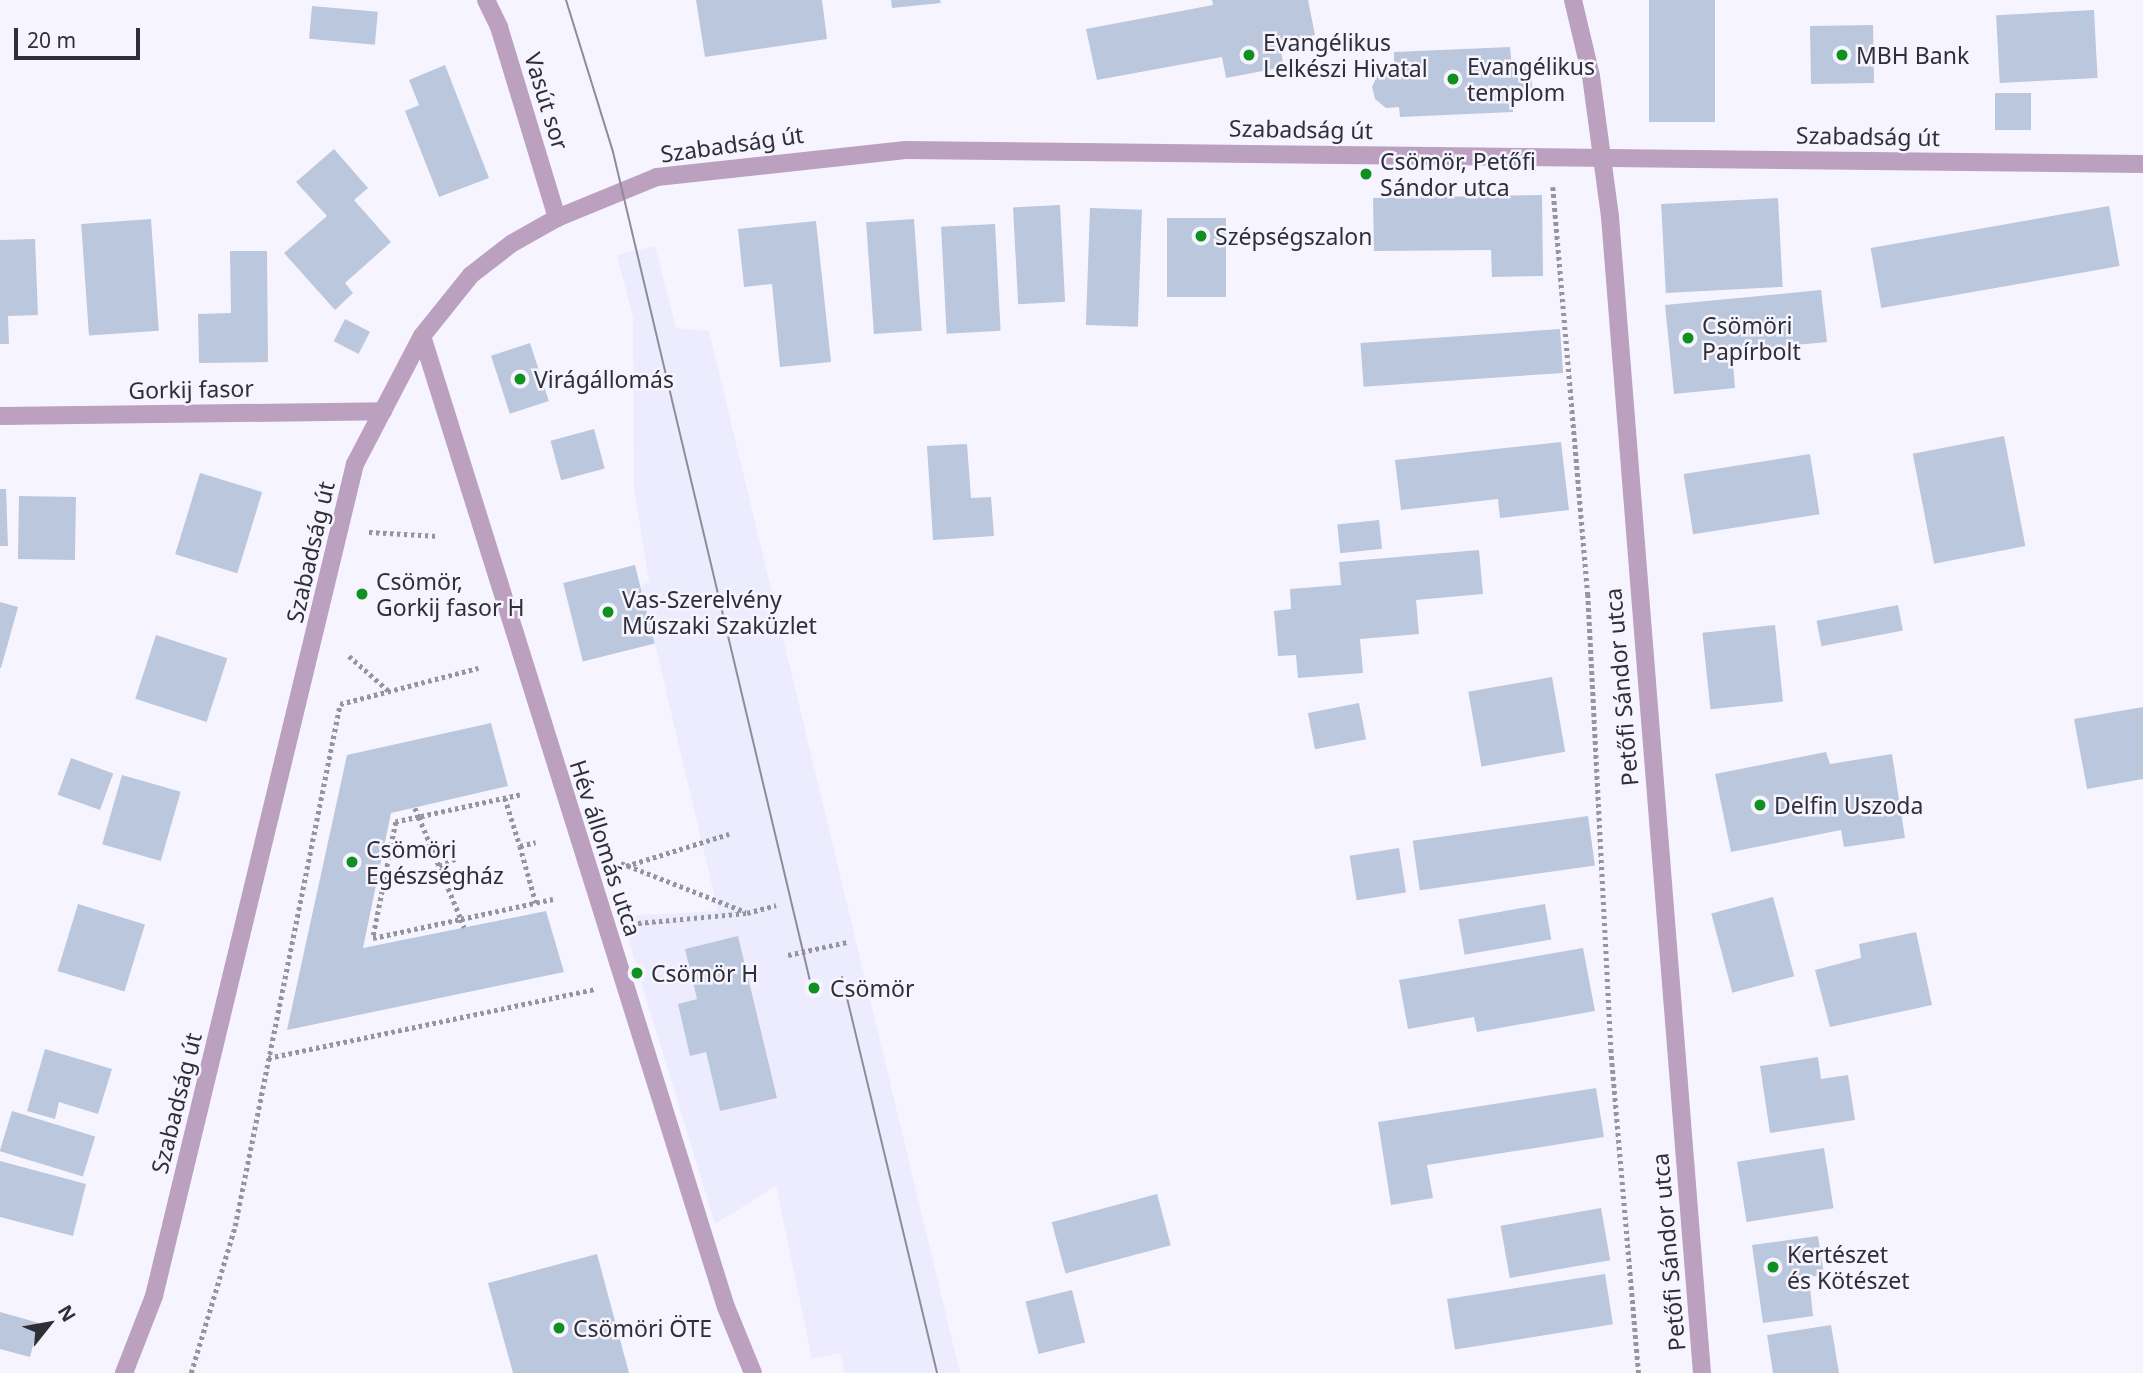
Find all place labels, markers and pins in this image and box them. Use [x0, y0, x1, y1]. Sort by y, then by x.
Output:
place label: Evangélikus Lelkészi Hivatal [1263, 28, 1428, 82]
place label: MBH Bank [1856, 41, 1969, 69]
marker: Evangélikus Lelkészi Hivatal [1241, 47, 1257, 63]
marker: MBH Bank [1834, 47, 1850, 63]
place label: Evangélikus templom [1467, 52, 1595, 106]
marker: Evangélikus templom [1445, 71, 1461, 87]
place label: Csömör, Petőfi Sándor utca [1380, 147, 1536, 201]
marker: Csömör, Petőfi Sándor utca [1358, 166, 1374, 182]
place label: Szépségszalon [1215, 222, 1372, 250]
marker: Szépségszalon [1193, 228, 1209, 244]
place label: Csömöri Papírbolt [1702, 311, 1801, 365]
marker: Csömöri Papírbolt [1680, 330, 1696, 346]
place label: Virágállomás [534, 365, 674, 393]
marker: Virágállomás [512, 371, 528, 387]
place label: Csömör, Gorkij fasor H [376, 567, 525, 621]
place label: Vas-Szerelvény Műszaki Szaküzlet [622, 585, 817, 639]
marker: Csömör, Gorkij fasor H [354, 586, 370, 602]
marker: Vas-Szerelvény Műszaki Szaküzlet [600, 604, 616, 620]
place label: Delfin Uszoda [1774, 791, 1923, 819]
marker: Delfin Uszoda [1752, 797, 1768, 813]
place label: Csömöri Egészségház [366, 835, 504, 889]
marker: Csömöri Egészségház [344, 854, 360, 870]
place label: Csömör H [651, 959, 758, 987]
marker: Csömör H [629, 965, 645, 981]
place label: Csömör [830, 974, 914, 1002]
marker: Csömör [804, 978, 824, 998]
place label: Kertészet és Kötészet [1787, 1240, 1909, 1294]
marker: Kertészet és Kötészet [1765, 1259, 1781, 1275]
place label: Csömöri ÖTE [573, 1314, 712, 1342]
marker: Csömöri ÖTE [551, 1320, 567, 1336]

